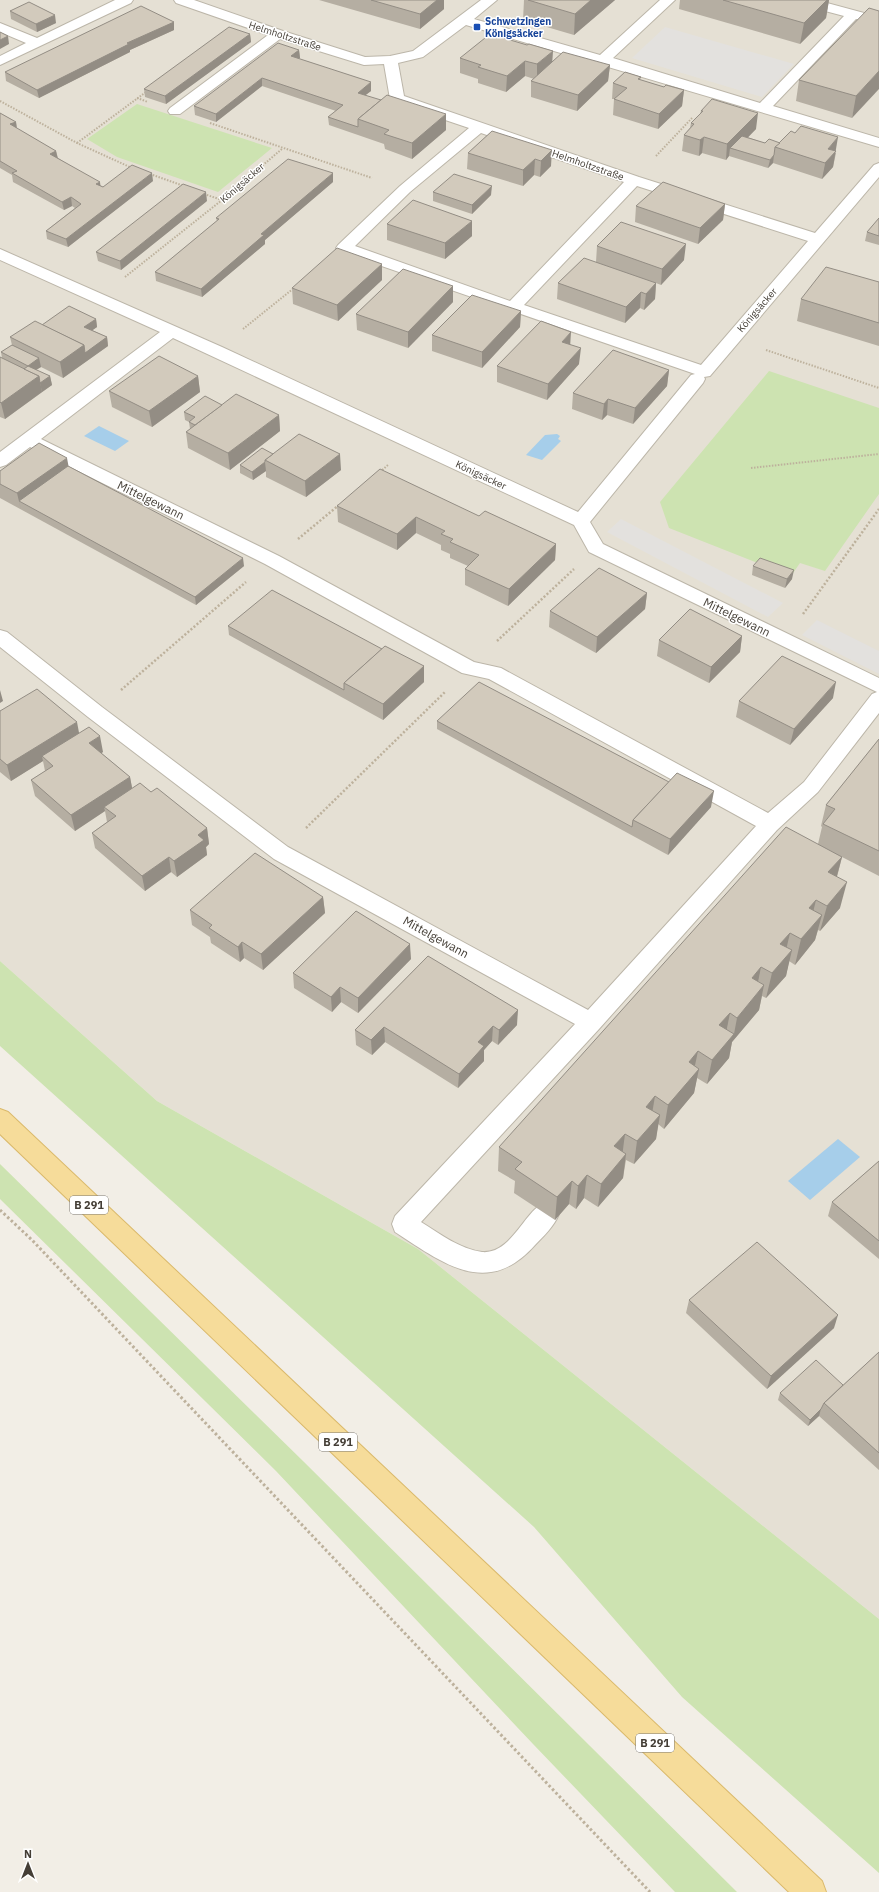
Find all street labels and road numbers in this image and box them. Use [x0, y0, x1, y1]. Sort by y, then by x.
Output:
street label: Helmholtzstraße [247, 18, 323, 54]
street label: Helmholtzstraße [550, 147, 626, 184]
street label: Königsäcker [217, 160, 267, 206]
street label: Königsäcker [734, 285, 780, 335]
street label: Königsäcker [453, 458, 509, 493]
street label: Mittelgewann [115, 477, 187, 523]
street label: Mittelgewann [701, 594, 773, 640]
street label: Mittelgewann [401, 913, 471, 961]
road number: B 291 [70, 1196, 108, 1214]
road number: B 291 [319, 1433, 357, 1451]
road number: B 291 [636, 1734, 674, 1752]

